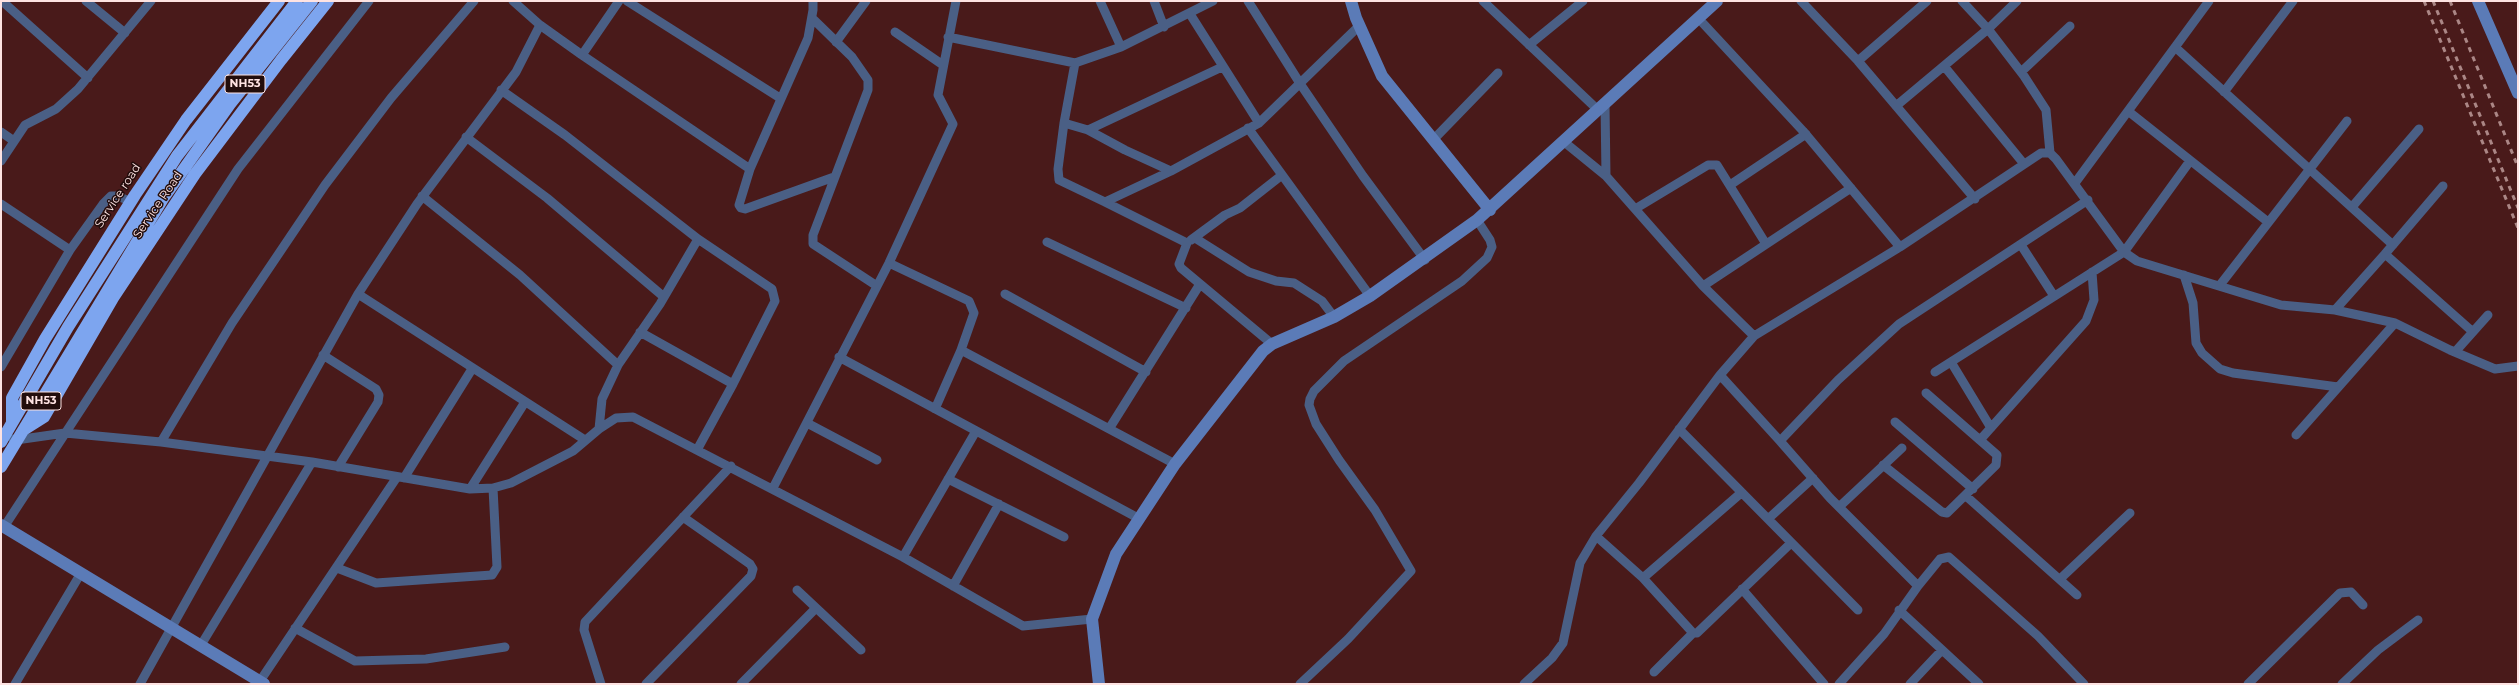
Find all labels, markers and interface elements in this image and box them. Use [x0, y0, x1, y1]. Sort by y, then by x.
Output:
road number: NH53 [225, 75, 265, 93]
street label: Service road [92, 161, 144, 231]
street label: Service Road [130, 169, 186, 241]
road number: NH53 [21, 392, 61, 410]

